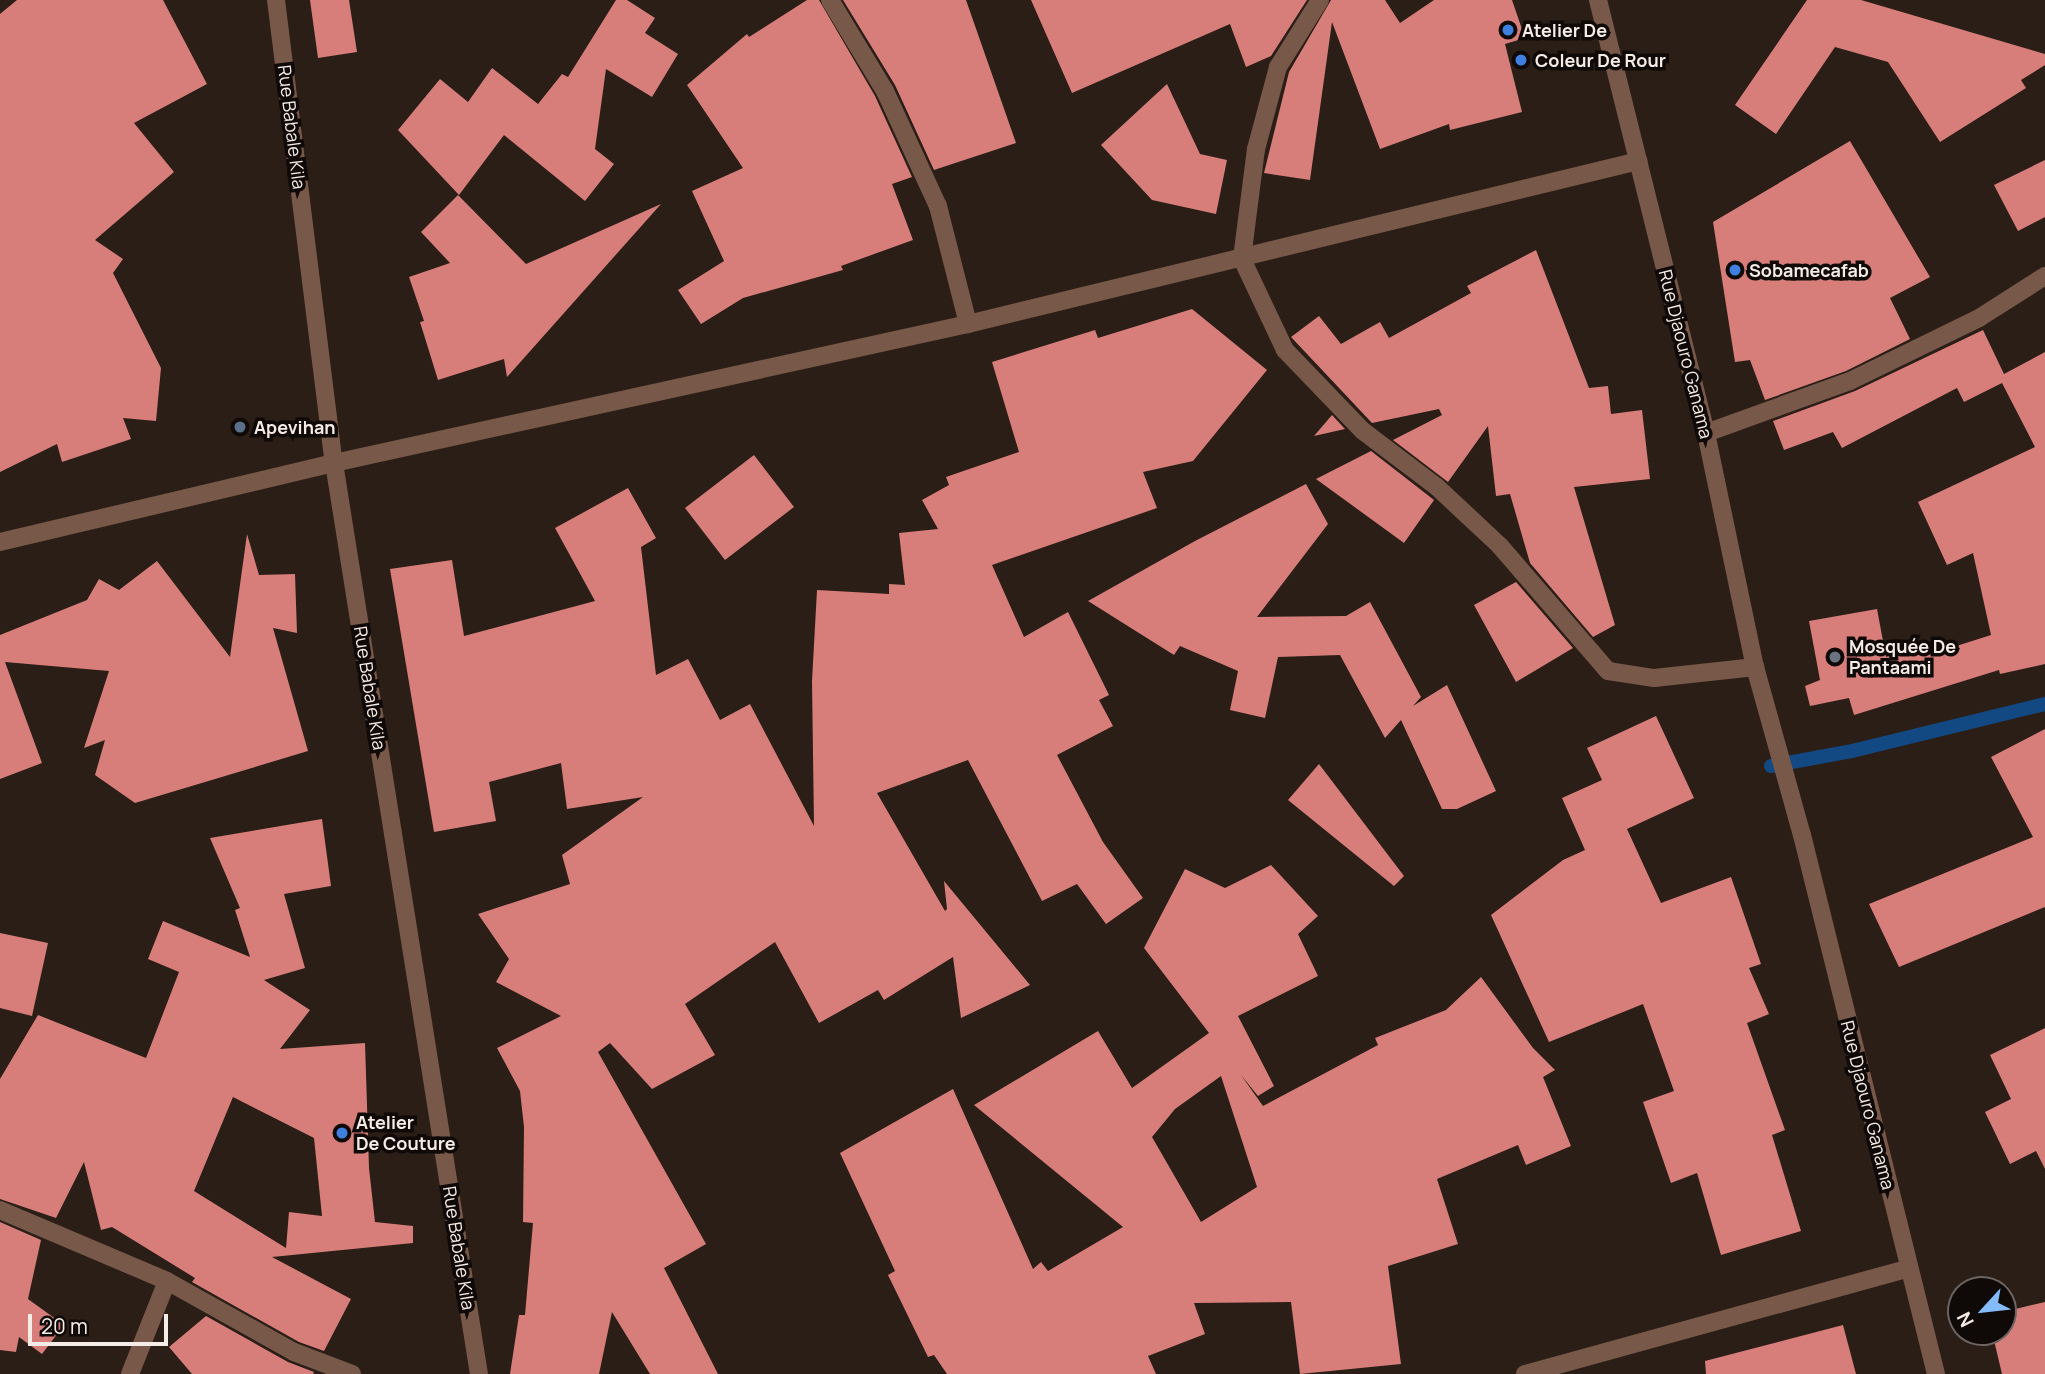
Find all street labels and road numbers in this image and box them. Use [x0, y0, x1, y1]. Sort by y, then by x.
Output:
street label: Rue Babale Kila [274, 64, 310, 190]
street label: Rue Djaouro Ganama [1655, 267, 1717, 441]
street label: Rue Babale Kila [350, 624, 390, 752]
street label: Rue Djaouro Ganama [1837, 1018, 1899, 1192]
street label: Rue Babale Kila [439, 1184, 479, 1312]

